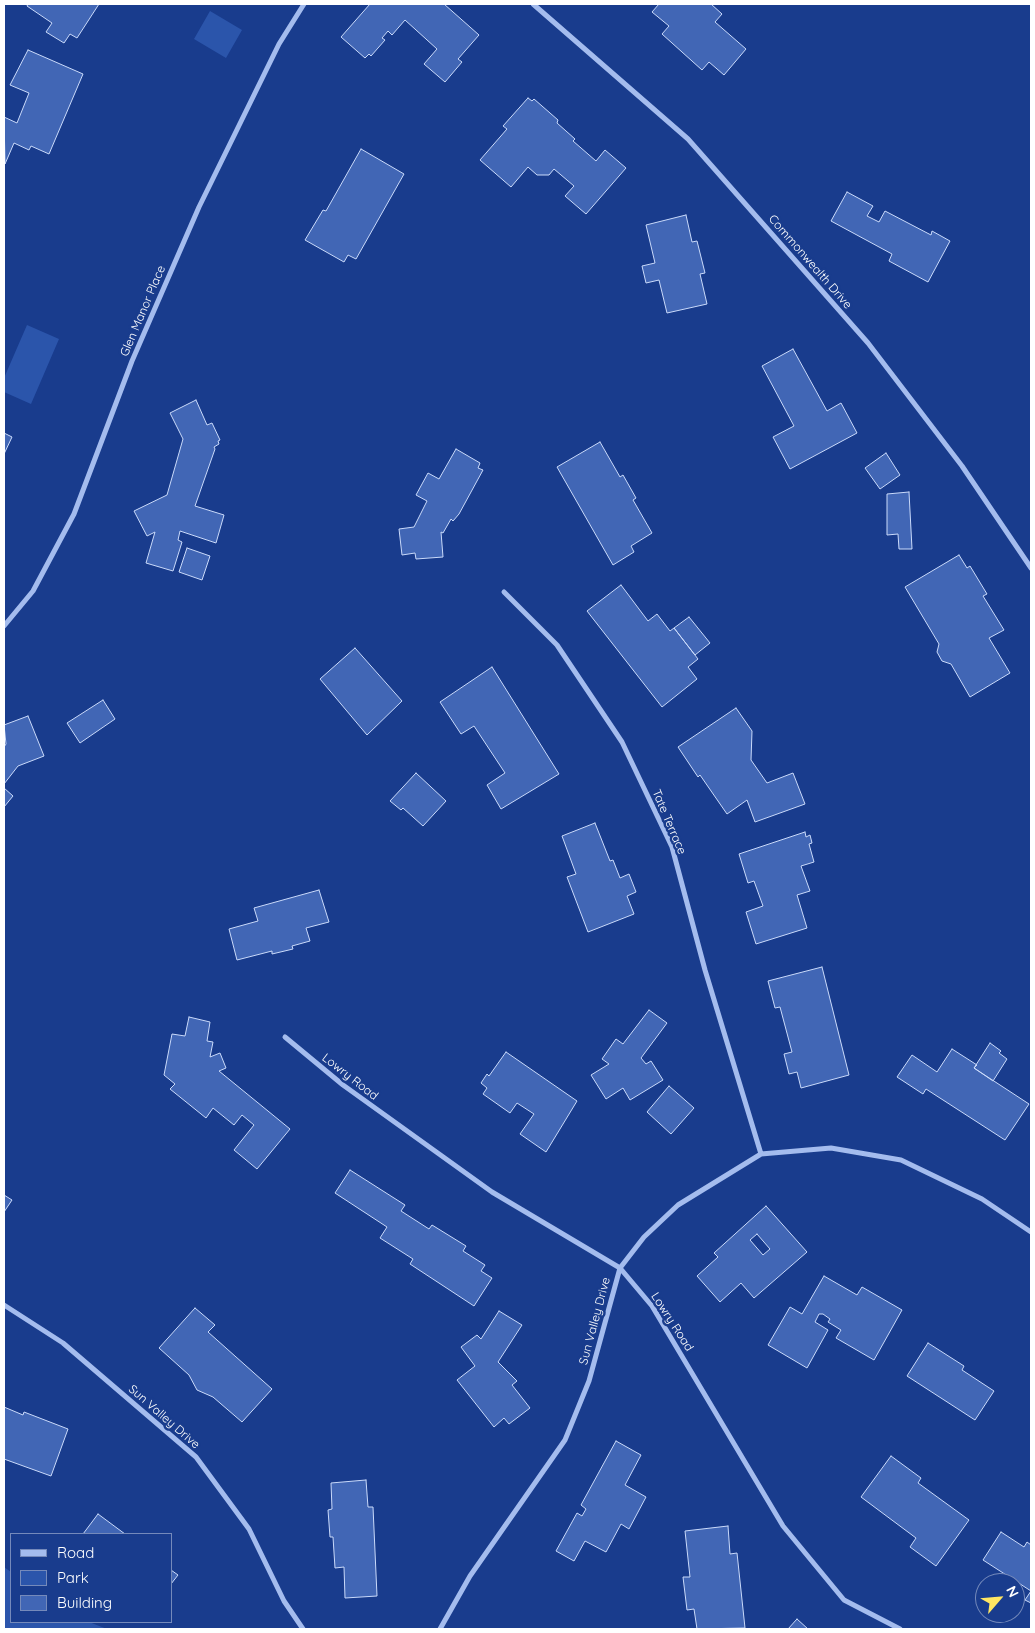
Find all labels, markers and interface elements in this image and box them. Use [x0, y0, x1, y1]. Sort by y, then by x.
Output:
street label: Commonwealth Drive [765, 212, 855, 312]
street label: Glen Manor Place [117, 263, 169, 359]
street label: Tate Terrace [649, 787, 689, 857]
street label: Lowry Road [319, 1051, 381, 1103]
street label: Sun Valley Drive [576, 1276, 614, 1366]
street label: Lowry Road [648, 1290, 696, 1354]
street label: Sun Valley Drive [125, 1382, 203, 1452]
legend [10, 1533, 172, 1623]
text: Road [57, 1543, 94, 1562]
text: Park [57, 1568, 89, 1587]
north arrow [975, 1573, 1025, 1623]
text: N [1002, 1583, 1023, 1600]
text: Building [57, 1593, 112, 1612]

